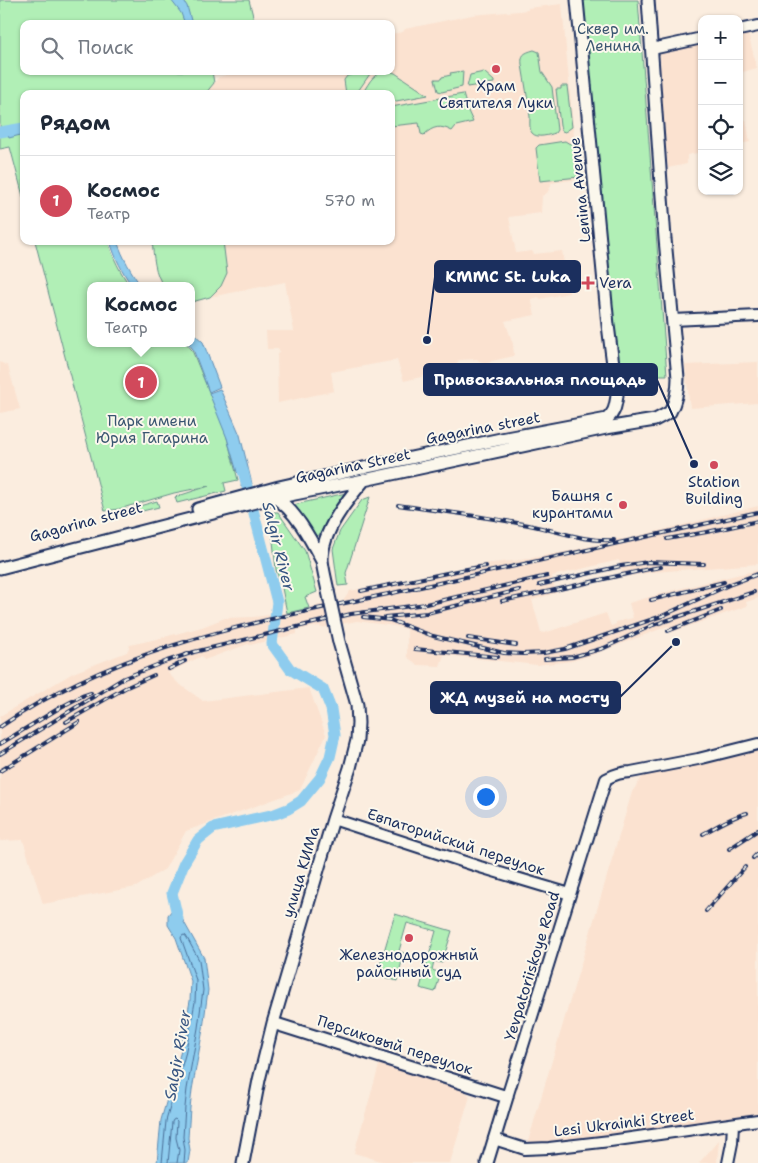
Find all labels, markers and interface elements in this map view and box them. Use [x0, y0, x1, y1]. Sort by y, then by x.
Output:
map controls [698, 15, 743, 195]
button: + [698, 15, 743, 60]
park label: Сквер им. Ленина [577, 19, 649, 56]
search box [20, 20, 395, 75]
icon: search [38, 34, 66, 62]
text: Поиск [78, 35, 133, 60]
button: − [698, 60, 743, 105]
marker: Храм Святителя Луки [490, 63, 502, 75]
place label: Храм Святителя Луки [439, 76, 553, 113]
button: locate [698, 105, 743, 150]
text: Рядом [40, 109, 110, 137]
street label: Lenina Avenue [565, 136, 595, 244]
button: layers [698, 150, 743, 195]
text: Космос [87, 178, 160, 203]
text: 1 [52, 190, 60, 211]
text: 570 m [325, 190, 375, 211]
text: Театр [87, 203, 130, 224]
callout: KMMC St. Luka [435, 261, 580, 292]
text: KMMC St. Luka [445, 266, 571, 287]
place label: Vera [599, 273, 632, 293]
marker: Vera [581, 276, 595, 290]
popup [87, 282, 195, 347]
text: Космос [104, 292, 178, 317]
text: Театр [104, 317, 148, 338]
pin: 1 [125, 363, 157, 401]
callout: Привокзальная площадь [424, 364, 657, 395]
text: Привокзальная площадь [434, 369, 646, 390]
street label: Gagarina street [424, 407, 542, 449]
park label: Парк имени Юрия Гагарина [96, 411, 209, 448]
street label: Gagarina Street [294, 444, 412, 488]
marker: Station Building [708, 459, 720, 471]
place label: Station Building [685, 472, 743, 509]
place label: Башня с курантами [532, 486, 613, 523]
street label: Gagarina street [27, 497, 145, 547]
water label: Salgir River [257, 499, 300, 593]
marker: Башня с курантами [617, 499, 629, 511]
callout: ЖД музей на мосту [431, 682, 620, 713]
text: ЖД музей на мосту [440, 687, 610, 708]
your location [473, 784, 499, 810]
street label: Евпаторийский переулок [365, 804, 547, 880]
street label: улица КИМа [278, 823, 325, 920]
street label: Yevpatoriiskoye Road [500, 888, 564, 1043]
marker: Железнодорожный районный суд [403, 932, 415, 944]
place label: Железнодорожный районный суд [339, 945, 479, 982]
water label: Salgir River [159, 1008, 196, 1102]
street label: Персиковый переулок [315, 1010, 475, 1080]
street label: Lesi Ukrainki Street [553, 1104, 695, 1142]

